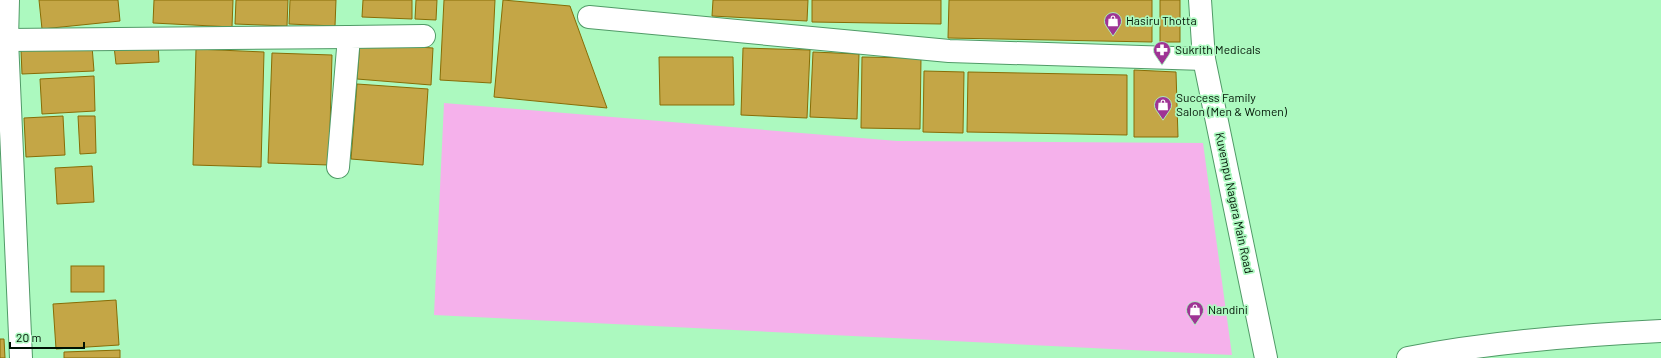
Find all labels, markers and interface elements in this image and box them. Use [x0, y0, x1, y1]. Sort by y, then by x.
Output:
shop icon: Hasiru Thotta [1103, 11, 1123, 36]
place label: Hasiru Thotta [1126, 13, 1197, 27]
pharmacy icon: Sukrith Medicals [1152, 40, 1172, 65]
place label: Sukrith Medicals [1175, 42, 1261, 56]
place label: Success Family Salon (Men & Women) [1176, 90, 1288, 118]
shop icon: Success Family Salon (Men & Women) [1153, 95, 1173, 120]
street label: Kuvempu Nagara Main Road [1213, 131, 1257, 275]
shop icon: Nandini [1185, 300, 1205, 325]
place label: Nandini [1208, 302, 1248, 316]
scale bar [10, 324, 84, 350]
text: 20 m [16, 330, 42, 344]

